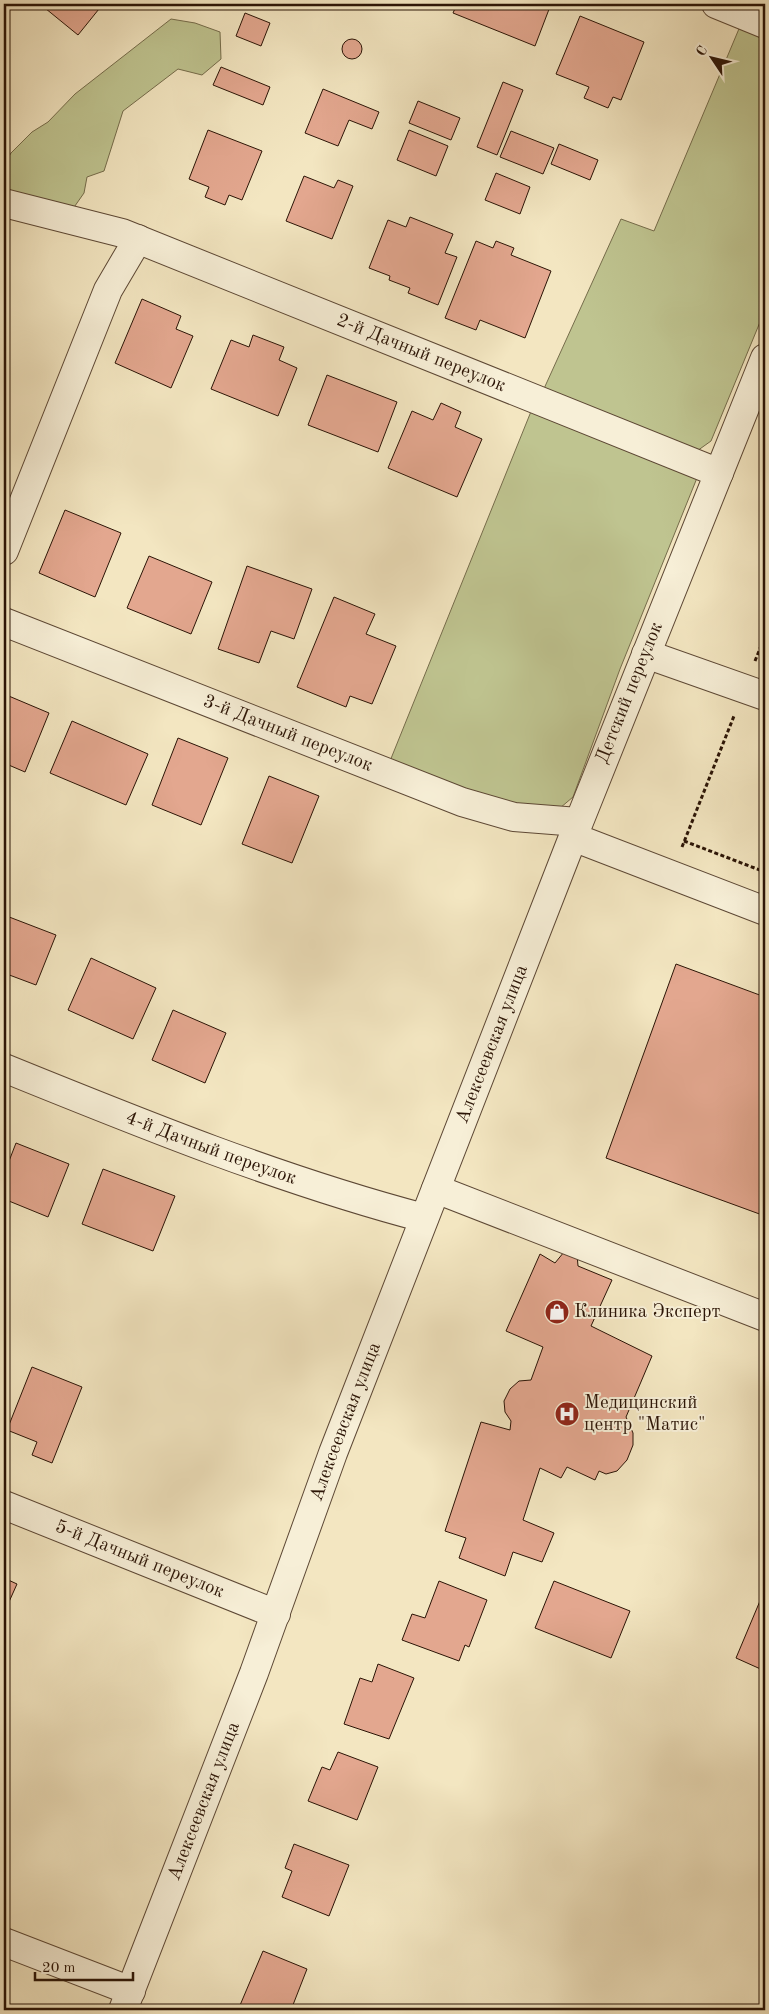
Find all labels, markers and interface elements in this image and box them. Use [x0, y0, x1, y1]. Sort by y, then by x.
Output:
north arrow [686, 32, 736, 82]
text: С [694, 43, 711, 59]
street label: 2-й Дачный переулок [334, 311, 509, 396]
street label: Детский переулок [593, 619, 667, 766]
street label: 3-й Дачный переулок [200, 692, 376, 776]
street label: Алексеевская улица [453, 962, 532, 1126]
street label: 4-й Дачный переулок [123, 1108, 299, 1189]
shop icon: Клиника Эксперт [544, 1299, 570, 1325]
place label: Клиника Эксперт [574, 1303, 720, 1322]
street label: Алексеевская улица [307, 1339, 385, 1504]
place label: Медицинский центр "Матис" [584, 1394, 705, 1435]
hospital icon: Медицинский центр "Матис" [554, 1401, 580, 1427]
street label: 5-й Дачный переулок [52, 1517, 227, 1602]
street label: Алексеевская улица [165, 1719, 244, 1883]
scale bar [35, 1949, 132, 1981]
text: 20 m [42, 1961, 76, 1976]

